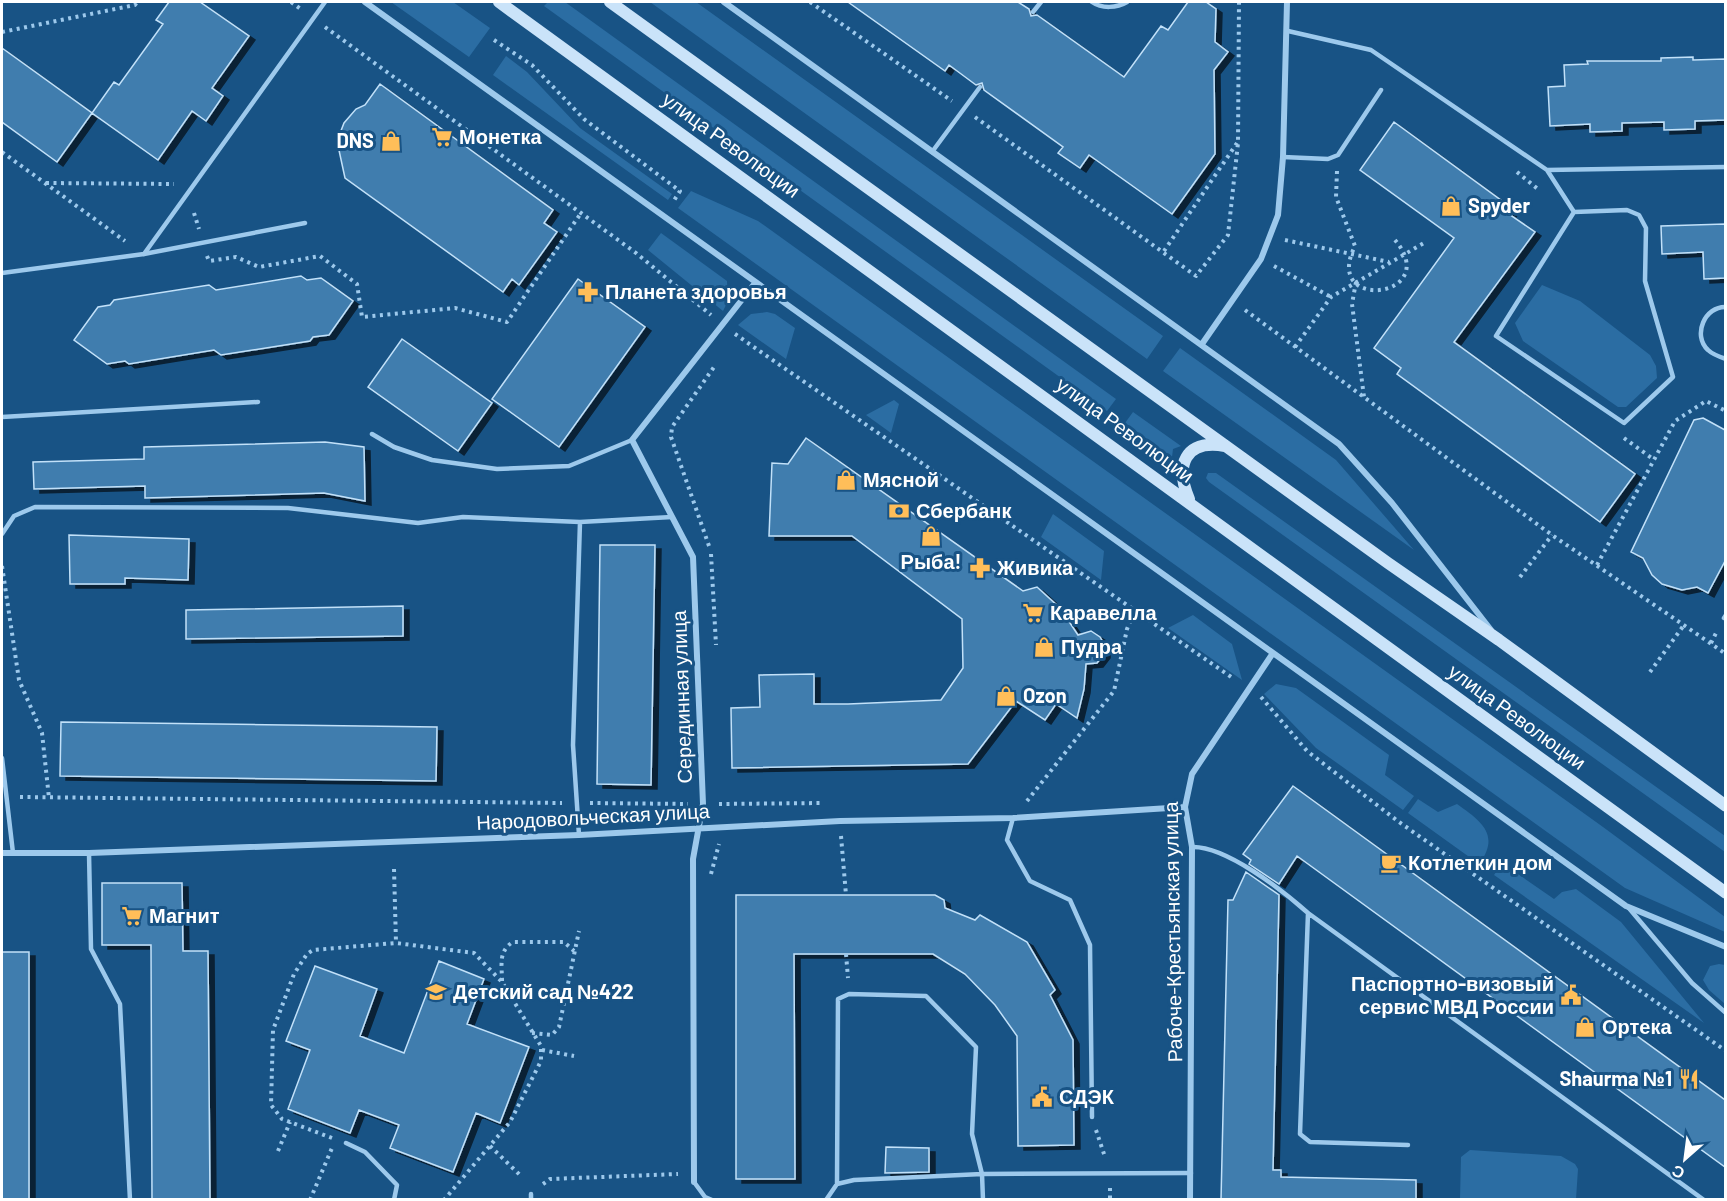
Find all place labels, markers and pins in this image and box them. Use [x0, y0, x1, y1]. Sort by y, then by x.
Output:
place label: Монетка [459, 124, 543, 148]
supermarket icon: Монетка [430, 125, 454, 149]
place label: DNS [336, 128, 374, 152]
shop icon: DNS [379, 129, 403, 153]
place label: Spyder [1468, 193, 1530, 217]
shop icon: Spyder [1439, 194, 1463, 218]
place label: Планета здоровья [605, 279, 787, 303]
pharmacy icon: Планета здоровья [576, 280, 600, 304]
place label: Мясной [863, 467, 939, 491]
shop icon: Мясной [834, 468, 858, 492]
place label: Сбербанк [916, 498, 1012, 522]
bank icon: Сбербанк [887, 499, 911, 523]
shop icon: Рыба! [919, 524, 943, 548]
place label: Рыба! [901, 549, 961, 573]
place label: Живика [996, 555, 1074, 579]
pharmacy icon: Живика [968, 556, 992, 580]
place label: Каравелла [1050, 600, 1157, 624]
supermarket icon: Каравелла [1021, 601, 1045, 625]
place label: Пудра [1061, 634, 1123, 658]
shop icon: Пудра [1032, 635, 1056, 659]
place label: Ozon [1023, 683, 1067, 707]
shop icon: Ozon [994, 684, 1018, 708]
place label: Котлеткин дом [1408, 850, 1552, 874]
cafe icon: Котлеткин дом [1379, 851, 1403, 875]
place label: Магнит [149, 903, 220, 927]
supermarket icon: Магнит [120, 904, 144, 928]
place label: Паспортно-визовый сервис МВД России [1351, 971, 1554, 1018]
place label: Детский сад №422 [453, 979, 634, 1003]
school or university icon: Детский сад №422 [424, 980, 448, 1004]
public building icon: Паспортно-визовый сервис МВД России [1559, 983, 1583, 1007]
place label: Ортека [1602, 1014, 1672, 1038]
shop icon: Ортека [1573, 1015, 1597, 1039]
place label: Shaurma №1 [1559, 1066, 1672, 1090]
restaurant icon: Shaurma №1 [1677, 1067, 1701, 1091]
place label: СДЭК [1059, 1084, 1115, 1108]
public building icon: СДЭК [1030, 1085, 1054, 1109]

